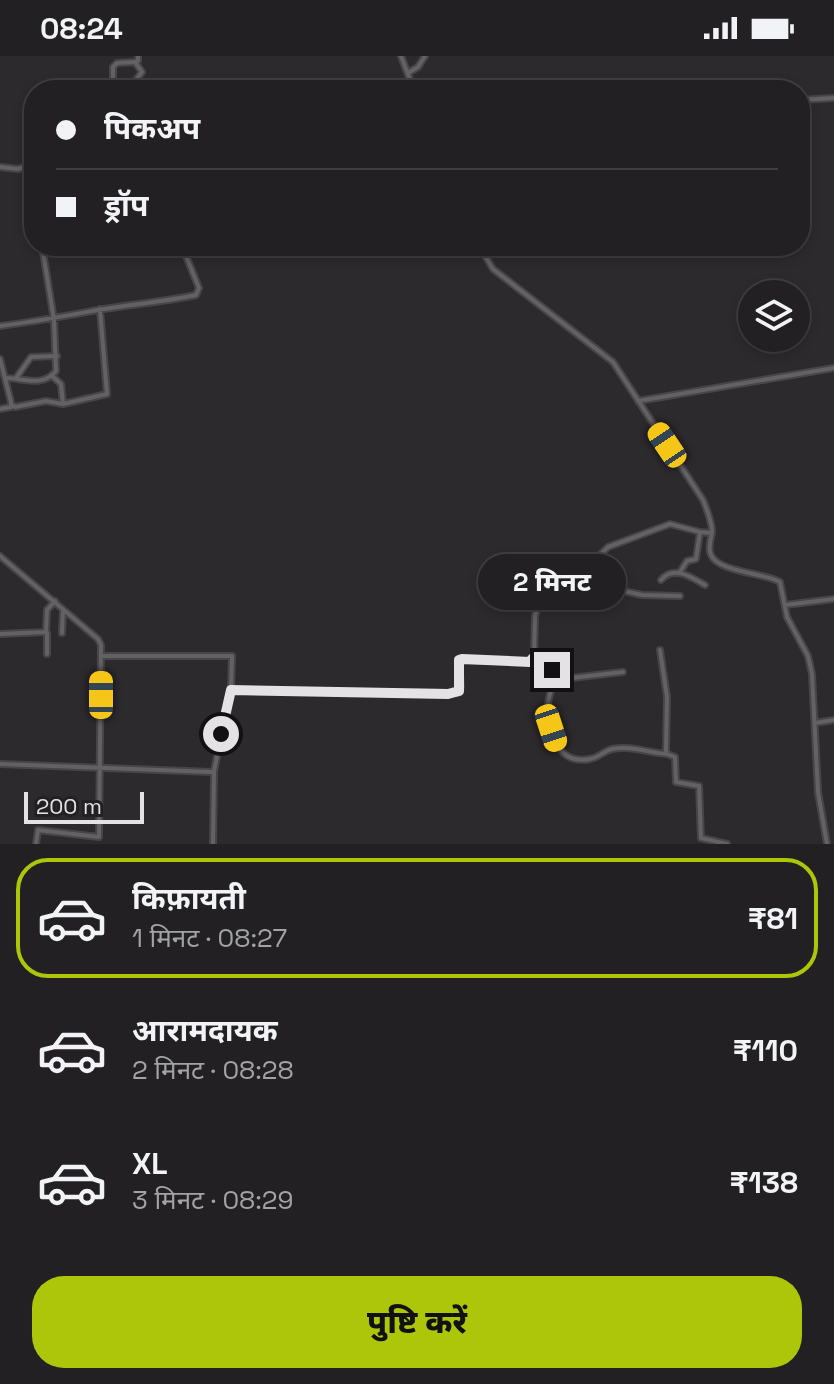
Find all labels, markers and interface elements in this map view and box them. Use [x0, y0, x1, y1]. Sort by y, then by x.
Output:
text: 08:24 [40, 9, 123, 48]
text: पिकअप [104, 109, 200, 148]
text: ड्रॉप [104, 186, 148, 225]
map controls [738, 280, 810, 352]
button: layers [738, 280, 810, 352]
car [644, 418, 690, 472]
callout: 2 मिनट [478, 554, 626, 610]
text: 2 मिनट [513, 565, 591, 599]
route end [534, 652, 570, 688]
car [89, 671, 113, 719]
car [532, 701, 570, 755]
route start [203, 716, 239, 752]
scale bar [24, 788, 144, 824]
text: 200 m [36, 792, 102, 820]
text: किफ़ायती [132, 879, 246, 918]
icon: car [36, 882, 108, 954]
text: ₹81 [748, 899, 798, 938]
text: 1 मिनट · 08:27 [132, 921, 287, 955]
text: आरामदायक [132, 1011, 278, 1050]
icon: car [36, 1014, 108, 1086]
text: ₹110 [733, 1031, 798, 1070]
text: 2 मिनट · 08:28 [132, 1053, 294, 1087]
text: XL [132, 1144, 168, 1183]
icon: car [36, 1146, 108, 1218]
text: ₹138 [730, 1163, 798, 1202]
text: 3 मिनट · 08:29 [132, 1183, 293, 1217]
button: पुष्टि करें [32, 1276, 802, 1368]

